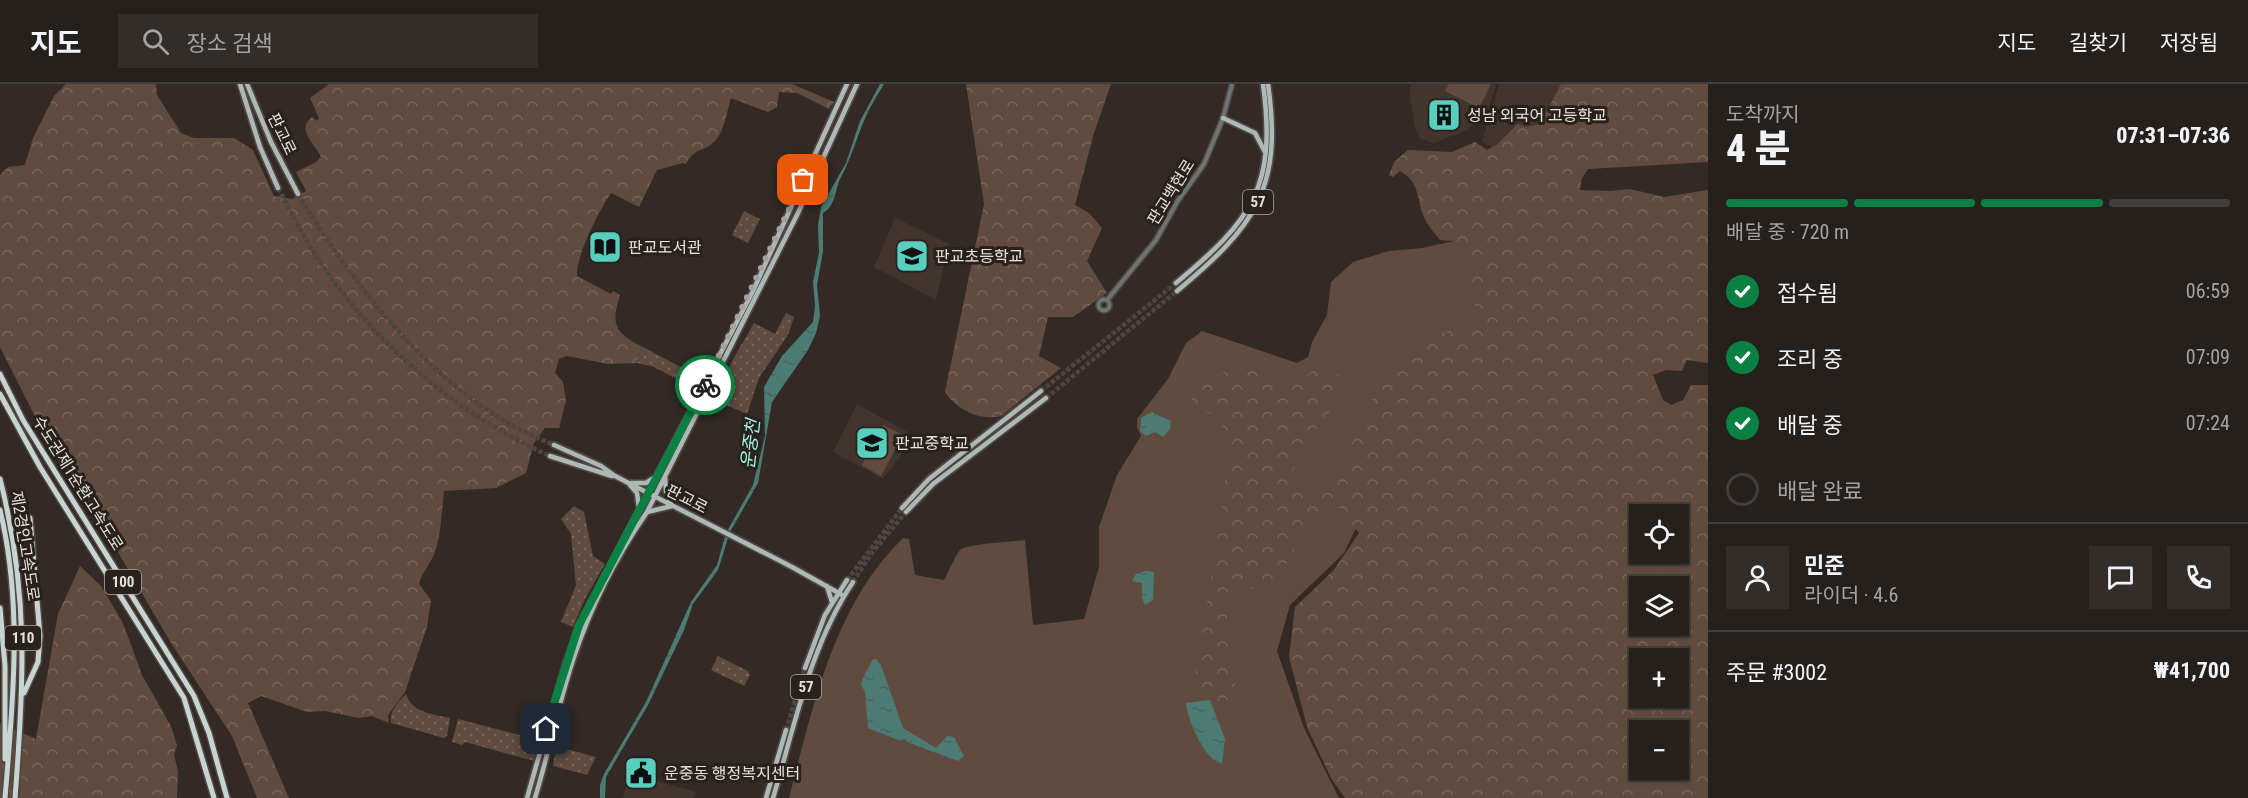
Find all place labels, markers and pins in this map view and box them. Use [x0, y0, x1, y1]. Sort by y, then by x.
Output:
building icon: 성남 외국어 고등학교 [1426, 97, 1462, 133]
place label: 성남 외국어 고등학교 [1467, 106, 1607, 125]
pin [777, 154, 828, 205]
library icon: 판교도서관 [587, 229, 623, 265]
place label: 판교도서관 [628, 238, 702, 257]
school or university icon: 판교초등학교 [894, 238, 930, 274]
place label: 판교초등학교 [935, 247, 1023, 266]
school or university icon: 판교중학교 [854, 425, 890, 461]
place label: 판교중학교 [895, 434, 969, 453]
pin [520, 703, 571, 754]
public building icon: 운중동 행정복지센터 [623, 755, 659, 791]
place label: 운중동 행정복지센터 [664, 764, 800, 783]

